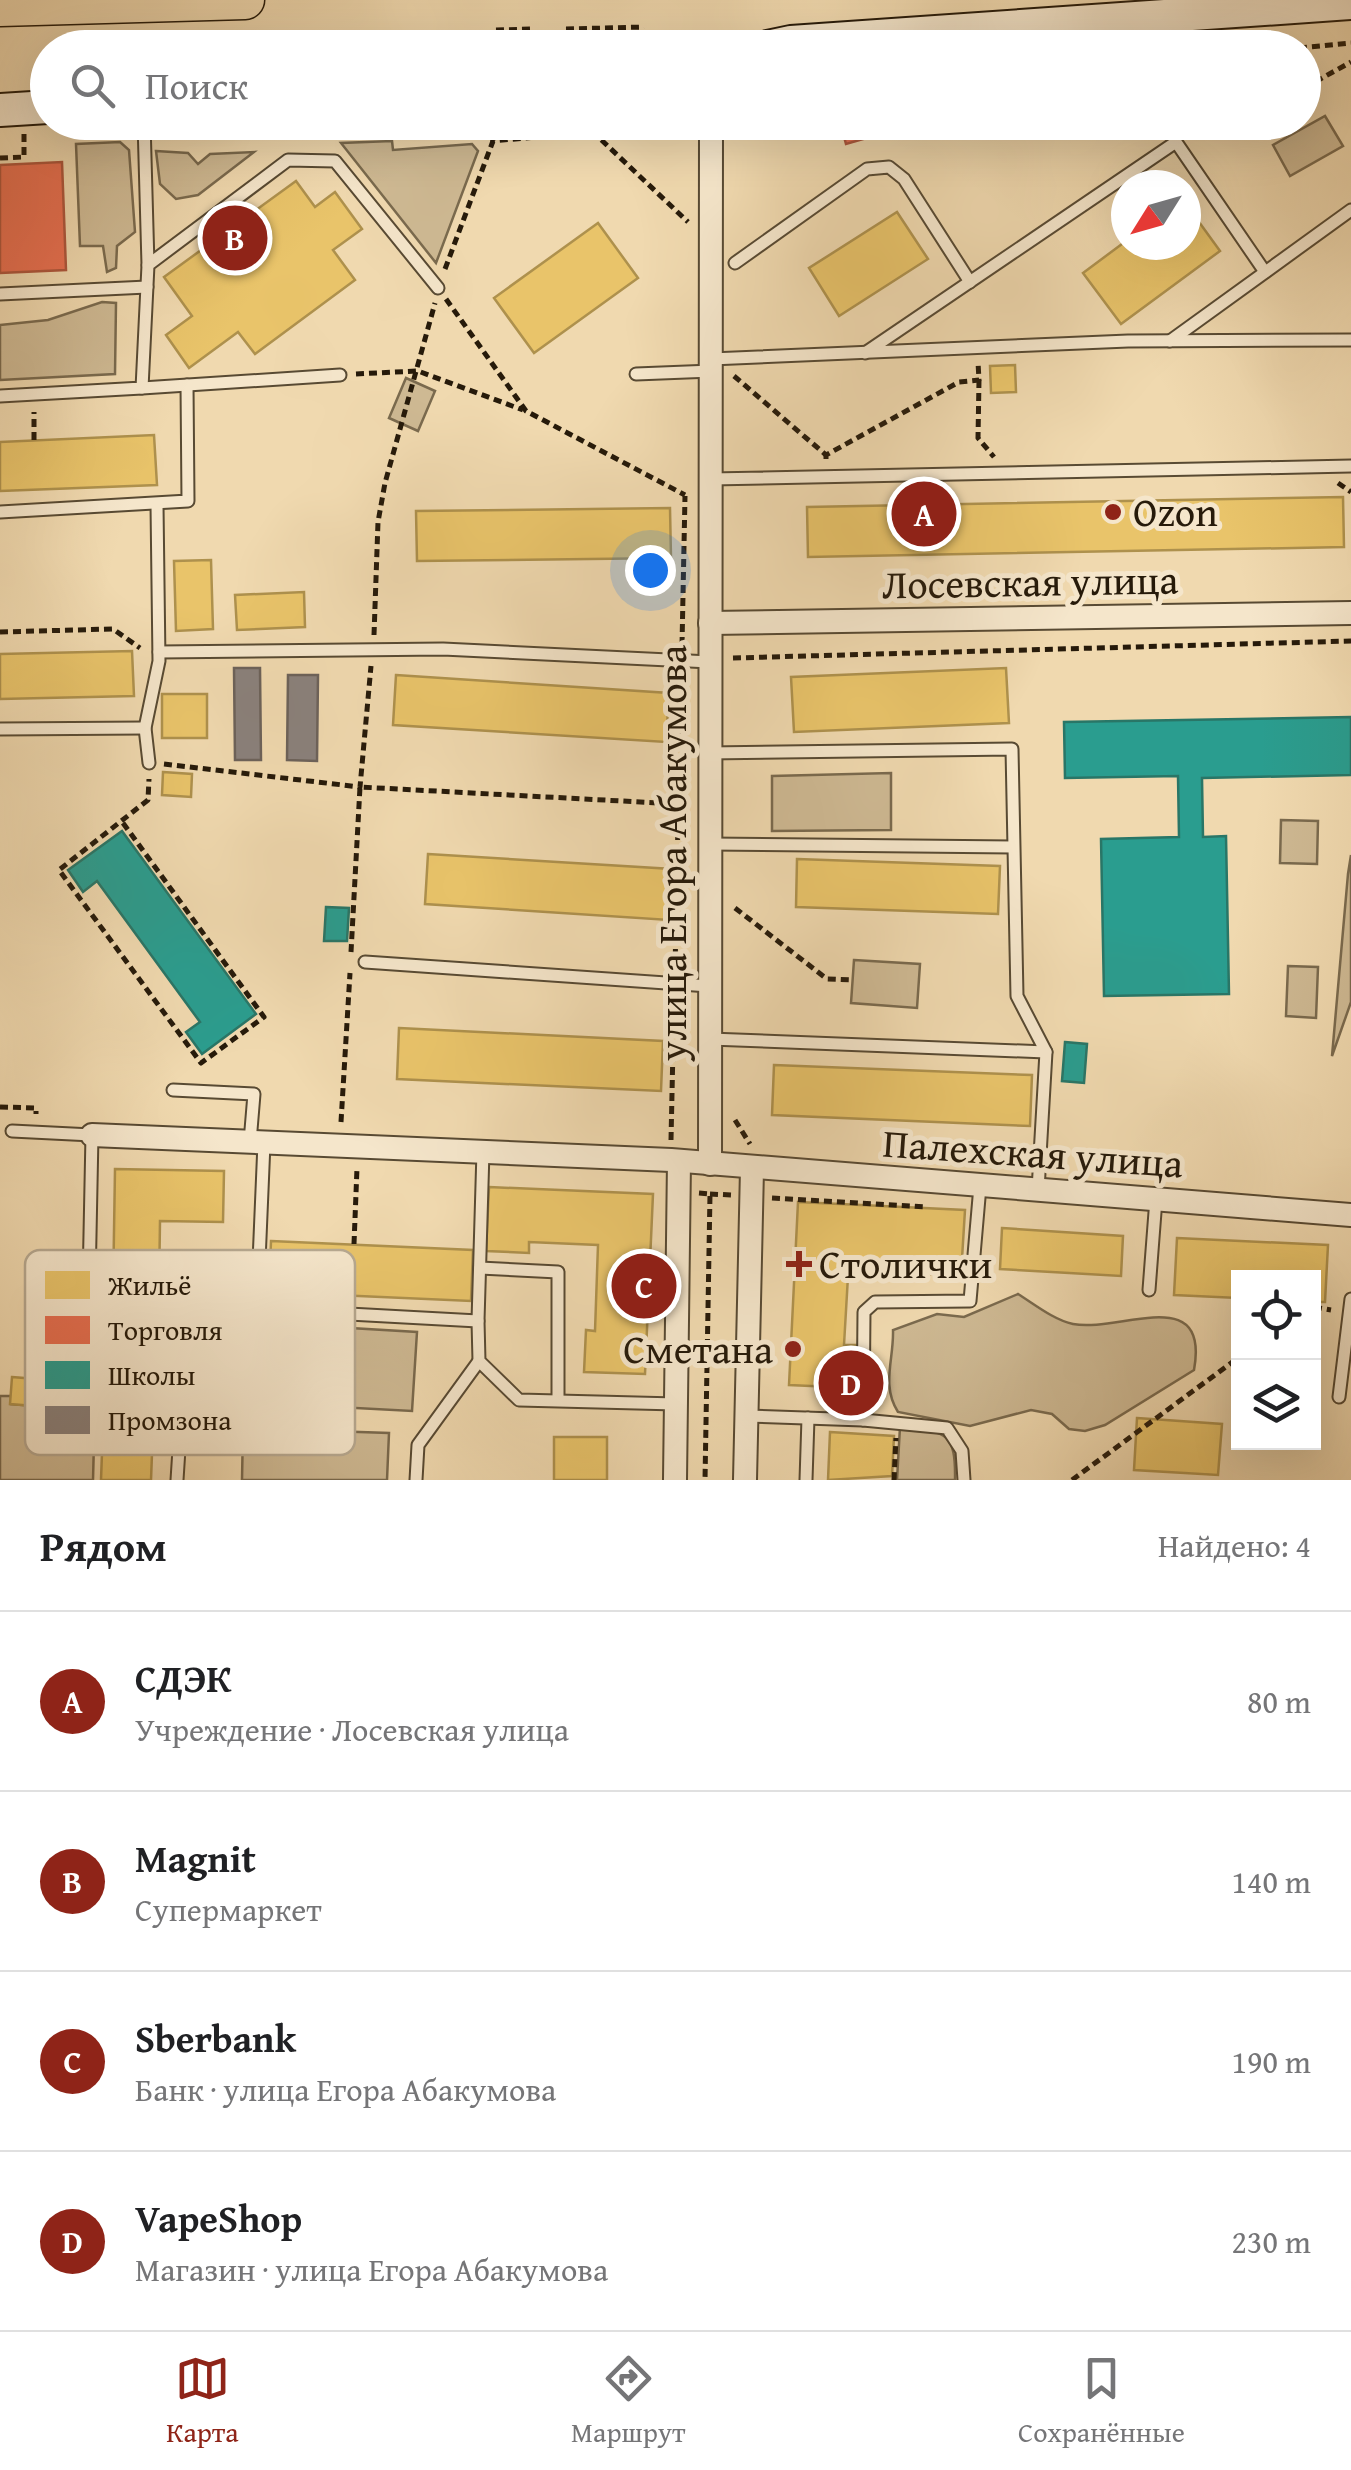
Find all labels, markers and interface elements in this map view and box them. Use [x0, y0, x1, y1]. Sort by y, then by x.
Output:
search box [30, 30, 1321, 140]
text: Поиск [145, 57, 248, 113]
icon: search [65, 58, 120, 113]
north arrow [1111, 170, 1201, 260]
pin: B [202, 200, 268, 276]
pin: A [892, 476, 956, 552]
place label: Ozon [1133, 482, 1218, 541]
marker: Ozon [1102, 501, 1124, 523]
your location [625, 545, 676, 596]
street label: Лосевская улица [881, 549, 1179, 614]
street label: улица Егора Абакумова [642, 645, 701, 1062]
street label: Палехская улица [881, 1113, 1185, 1192]
place label: Столички [819, 1234, 992, 1293]
pin: C [612, 1248, 676, 1324]
legend [25, 1250, 355, 1455]
marker: Столички [788, 1253, 810, 1275]
text: Жильё [107, 1264, 191, 1305]
map controls [1231, 1270, 1321, 1450]
button: locate [1231, 1270, 1321, 1360]
text: Торговля [108, 1309, 222, 1350]
place label: Сметана [623, 1319, 773, 1378]
marker: Сметана [782, 1338, 804, 1360]
pin: D [818, 1346, 884, 1420]
text: Школы [108, 1354, 195, 1395]
button: layers [1231, 1360, 1321, 1450]
text: Промзона [108, 1399, 232, 1440]
text: Рядом [40, 1515, 167, 1576]
text: Найдено: 4 [1158, 1522, 1311, 1569]
text: СДЭК [135, 1650, 232, 1706]
text: A [62, 1678, 83, 1725]
text: 80 m [1247, 1678, 1311, 1725]
text: Учреждение · Лосевская улица [135, 1706, 569, 1753]
text: Magnit [135, 1830, 256, 1886]
text: B [63, 1858, 82, 1905]
text: 140 m [1232, 1858, 1311, 1905]
text: Супермаркет [135, 1886, 322, 1933]
text: Sberbank [135, 2010, 296, 2066]
text: C [63, 2038, 82, 2085]
text: 190 m [1232, 2038, 1311, 2085]
text: Банк · улица Егора Абакумова [135, 2066, 556, 2113]
text: VapeShop [135, 2190, 302, 2246]
text: D [62, 2218, 83, 2265]
text: 230 m [1232, 2218, 1311, 2265]
text: Магазин · улица Егора Абакумова [135, 2246, 608, 2293]
tab: Карта [166, 2351, 239, 2452]
tab: Маршрут [571, 2351, 686, 2452]
tab: Сохранённые [1018, 2351, 1185, 2452]

